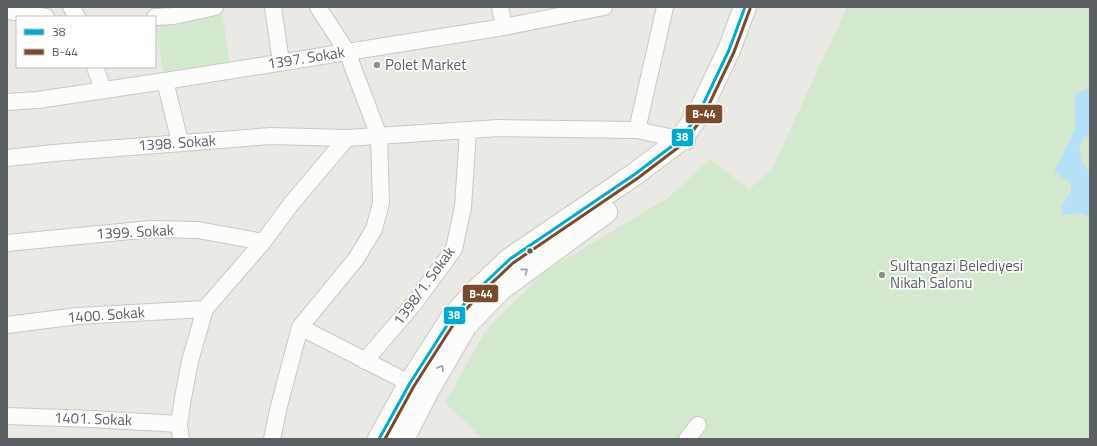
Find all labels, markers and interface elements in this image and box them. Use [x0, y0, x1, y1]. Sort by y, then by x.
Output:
legend [16, 16, 156, 68]
text: 38 [52, 22, 66, 41]
street label: 1397. Sokak [266, 40, 346, 75]
text: B-44 [52, 42, 78, 61]
place label: Polet Market [385, 53, 467, 76]
marker: Polet Market [372, 60, 382, 70]
line badge: B-44 [685, 104, 723, 124]
text: B-44 [692, 106, 716, 122]
street label: 1398. Sokak [137, 128, 217, 157]
line badge: 38 [671, 128, 694, 147]
text: 38 [676, 129, 688, 145]
street label: 1399. Sokak [95, 218, 175, 245]
street label: 1398/1. Sokak [387, 241, 460, 330]
unlabelled marker [525, 246, 535, 256]
place label: Sultangazi Belediyesi Nikah Salonu [890, 254, 1023, 294]
one-way arrow [521, 268, 528, 275]
marker: Sultangazi Belediyesi Nikah Salonu [877, 270, 887, 280]
line badge: B-44 [462, 284, 499, 303]
text: B-44 [469, 286, 493, 302]
street label: 1400. Sokak [66, 300, 146, 329]
line badge: 38 [443, 306, 466, 325]
text: 38 [448, 307, 460, 323]
one-way arrow [437, 365, 444, 372]
street label: 1401. Sokak [54, 406, 132, 431]

